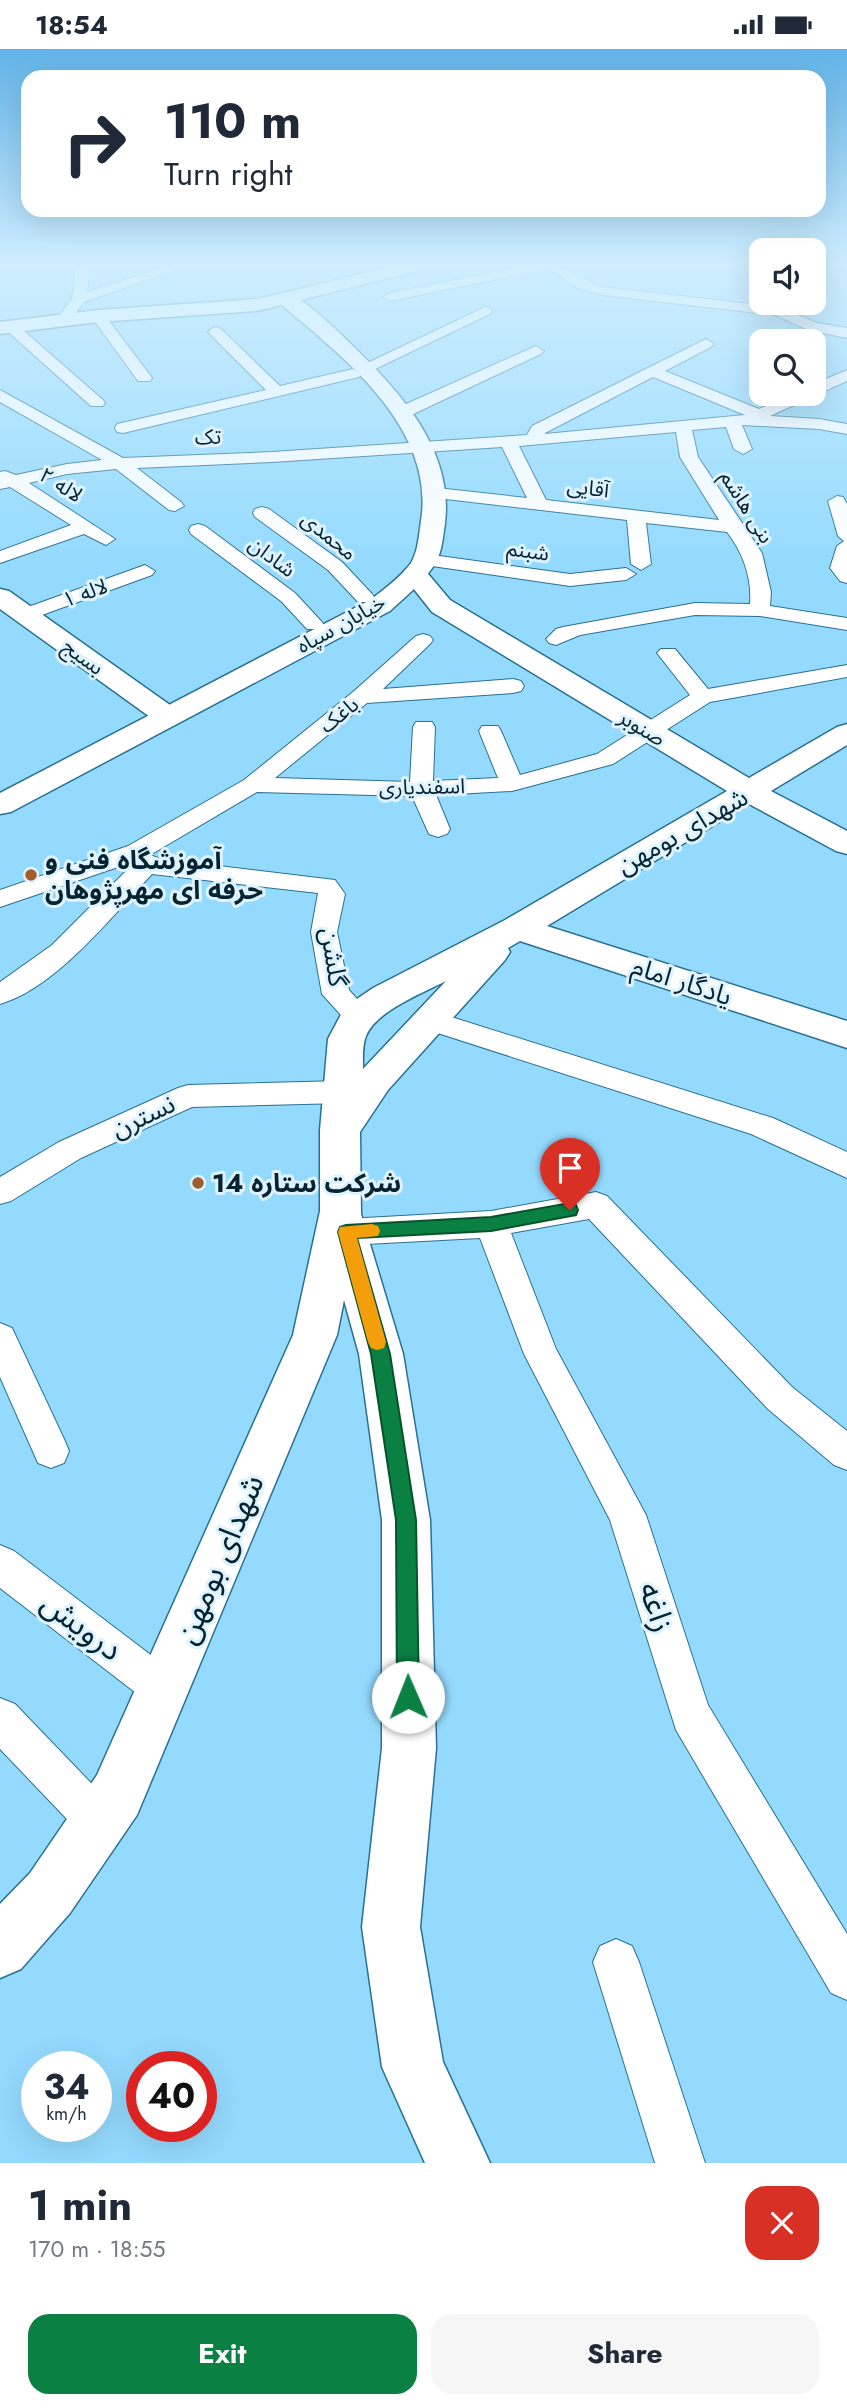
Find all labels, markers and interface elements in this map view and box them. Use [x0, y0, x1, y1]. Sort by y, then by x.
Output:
text: 18:54 [35, 6, 108, 44]
text: 110 m [164, 86, 301, 156]
icon: right [49, 98, 140, 189]
text: Turn right [164, 151, 293, 197]
map controls [749, 238, 826, 406]
button: sound [749, 238, 826, 315]
button: search [749, 329, 826, 406]
street label: تک [194, 422, 222, 452]
street label: لاله ۲ [33, 460, 89, 510]
street label: بنی هاشم [713, 465, 781, 549]
street label: آقایی [565, 471, 612, 506]
street label: محمدی [295, 504, 363, 568]
street label: شادان [242, 529, 302, 585]
street label: شبنم [505, 533, 551, 569]
street label: لاله ۱ [58, 571, 112, 615]
street label: خیابان سپاه [291, 587, 391, 661]
street label: بسیج [56, 632, 110, 682]
street label: باغک [313, 690, 365, 740]
street label: صنوبر [612, 702, 671, 754]
street label: اسفندیاری [379, 771, 465, 803]
street label: شهدای بومهن [609, 778, 755, 884]
place label: آموزشگاه فنی و حرفه ای مهرپژوهان [45, 841, 263, 909]
marker: آموزشگاه فنی و حرفه ای مهرپژوهان [23, 867, 39, 883]
street label: گلشن [311, 925, 357, 990]
street label: یادگار امام [627, 947, 737, 1016]
street label: نسترن [105, 1085, 181, 1147]
pin [540, 1138, 600, 1210]
icon: arrive [551, 1149, 589, 1187]
place label: شرکت ستاره 14 [212, 1164, 401, 1202]
marker: شرکت ستاره 14 [190, 1175, 206, 1191]
street label: شهدای بومهن [163, 1467, 275, 1651]
street label: زاغه [627, 1576, 687, 1638]
street label: درویش [32, 1580, 132, 1672]
position arrow [371, 1660, 445, 1734]
speed limit sign: 40 [126, 2051, 217, 2142]
text: 34 [43, 2062, 90, 2112]
text: km/h [46, 2101, 87, 2127]
text: 1 min [28, 2175, 132, 2236]
button: close [745, 2186, 819, 2260]
text: 170 m · 18:55 [28, 2232, 166, 2266]
button: Exit [28, 2314, 417, 2394]
button: Share [431, 2314, 819, 2394]

